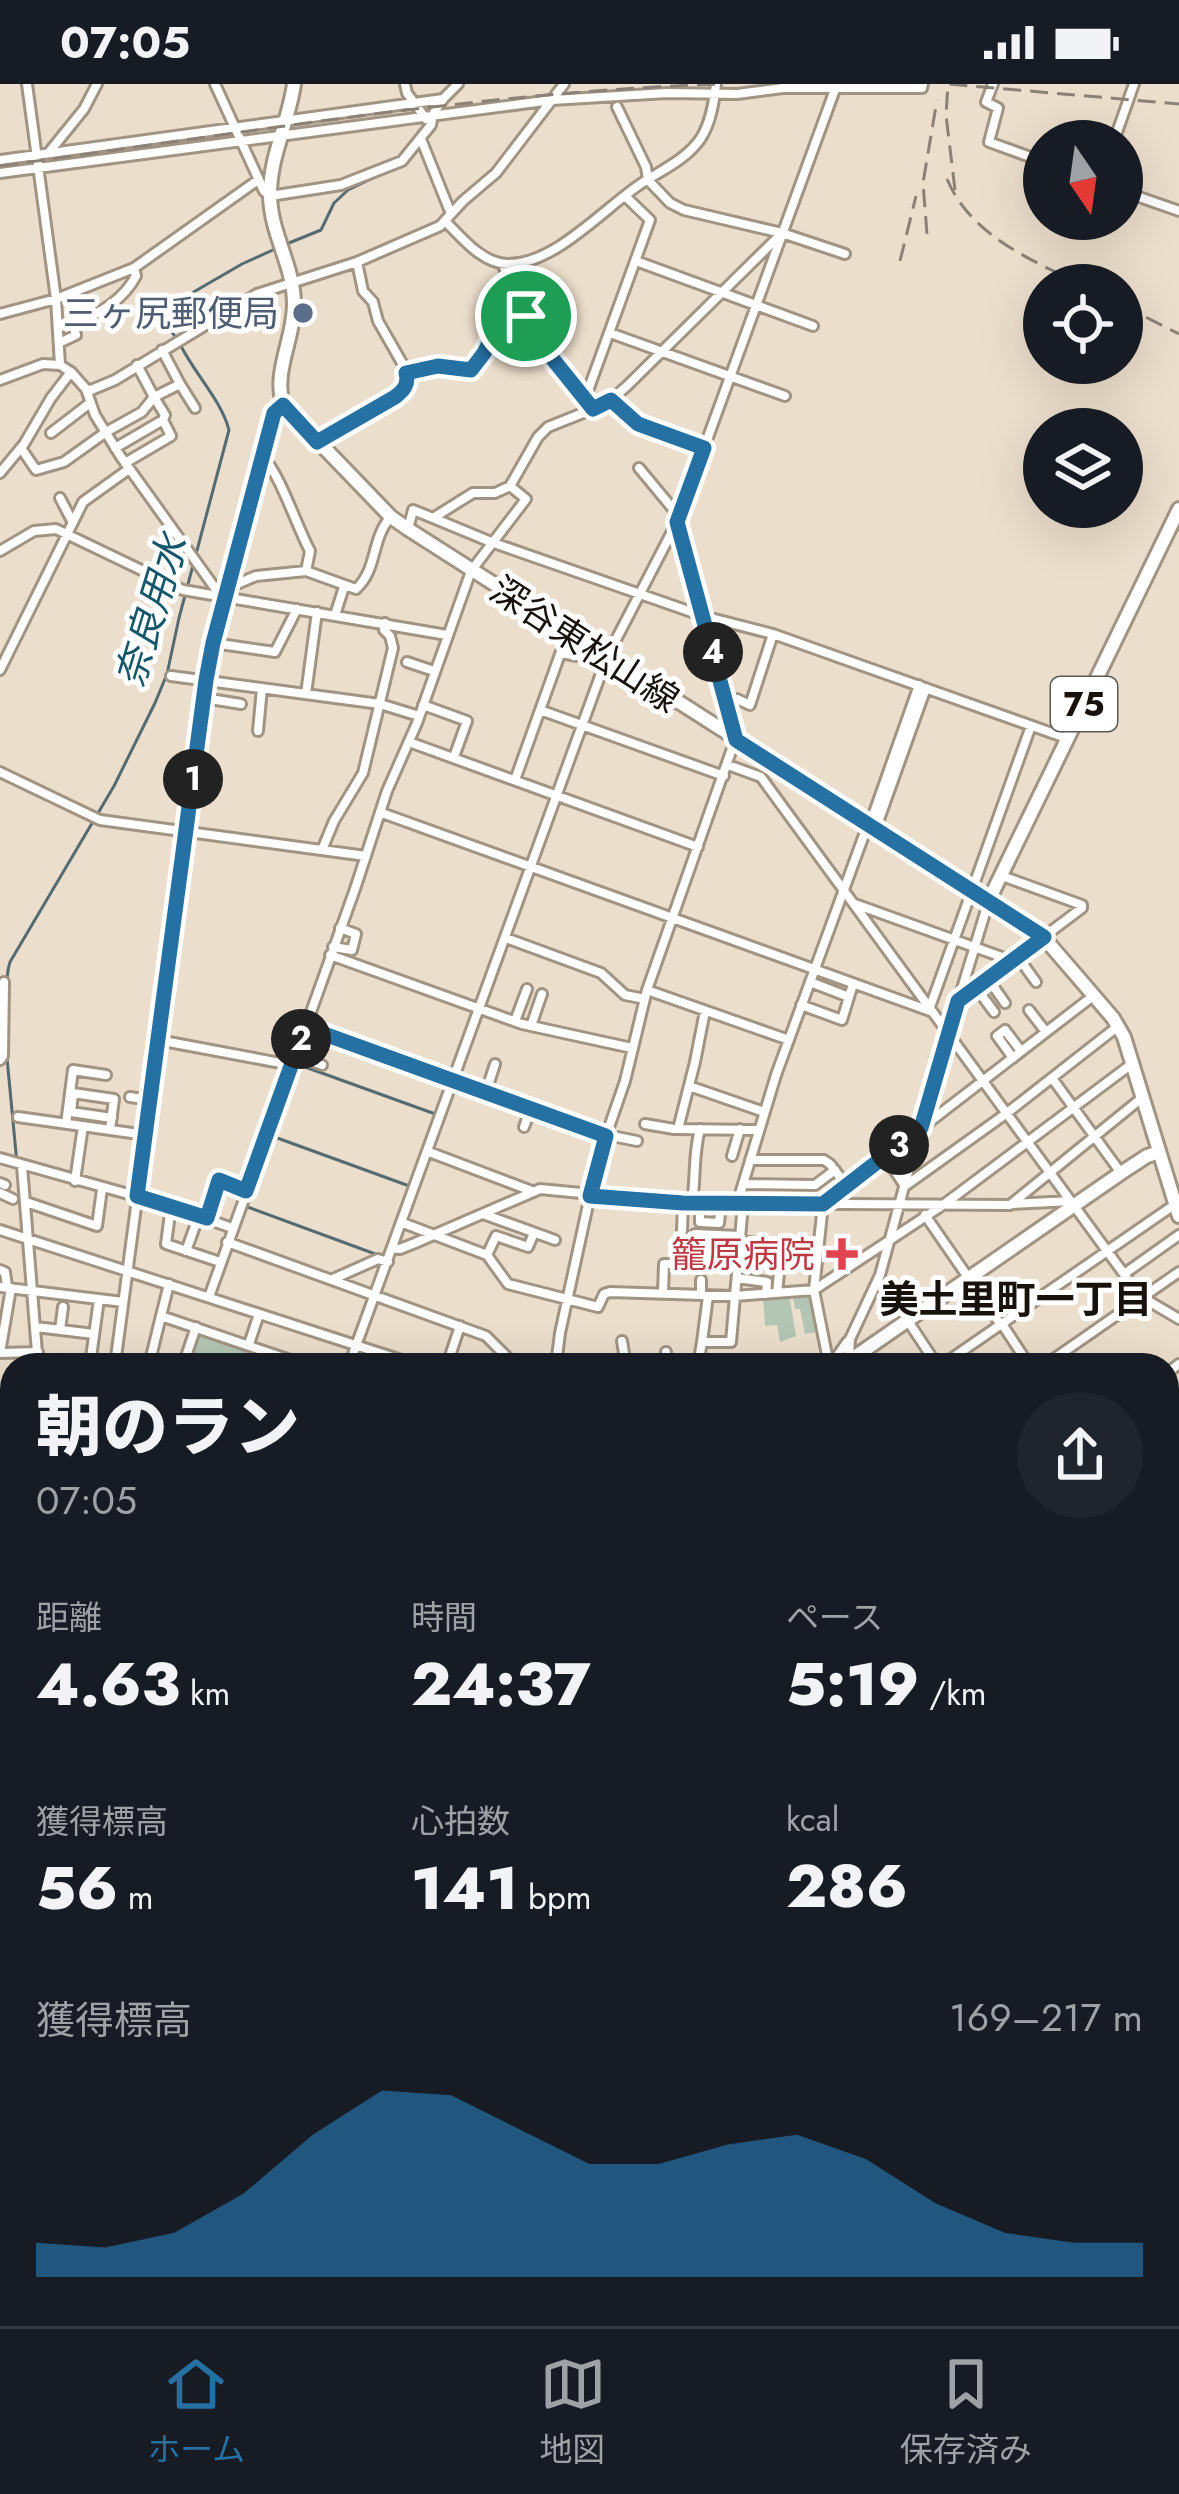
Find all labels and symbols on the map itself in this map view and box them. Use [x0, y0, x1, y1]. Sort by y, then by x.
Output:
north arrow [1023, 120, 1143, 240]
pin [475, 265, 577, 367]
place label: 三ヶ尻郵便局 [63, 287, 279, 339]
marker: 三ヶ尻郵便局 [290, 300, 316, 326]
water label: 奈良用水 [101, 524, 203, 694]
street label: 深谷東松山線 [480, 563, 690, 725]
pin: 4 [683, 622, 743, 682]
road number: 75 [1051, 677, 1117, 731]
pin: 1 [163, 749, 223, 809]
pin: 2 [271, 1009, 331, 1069]
pin: 3 [869, 1115, 929, 1175]
place label: 籠原病院 [671, 1228, 815, 1280]
marker: 籠原病院 [826, 1238, 858, 1270]
district label: 美土里町一丁目 [879, 1271, 1153, 1328]

